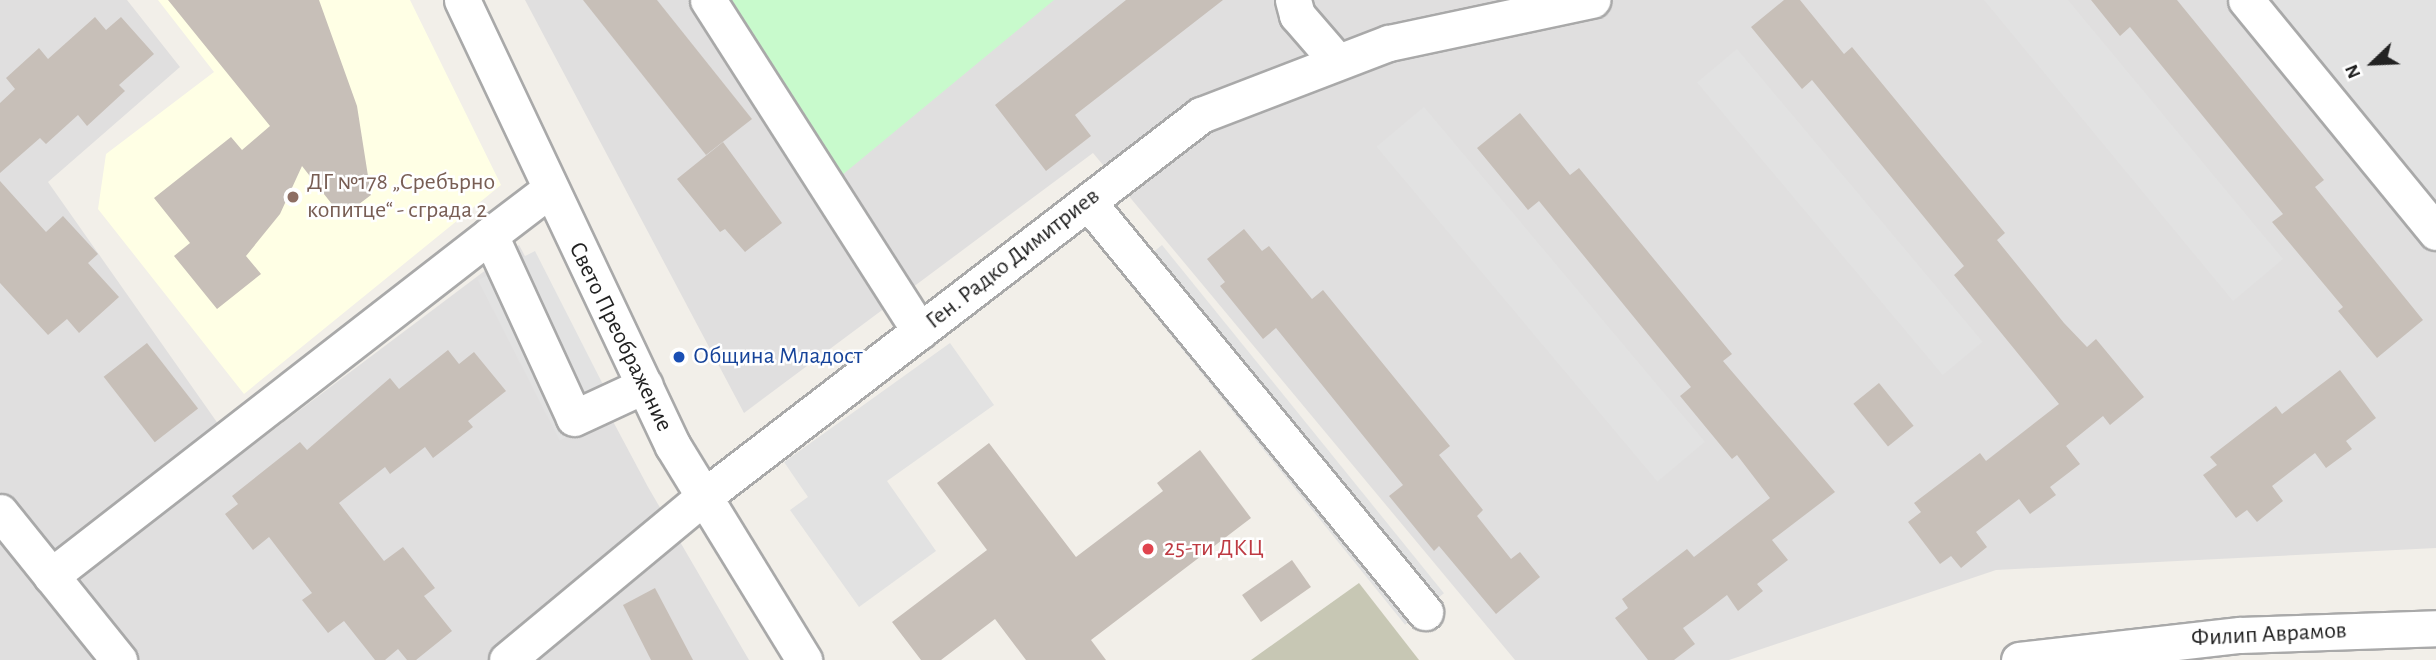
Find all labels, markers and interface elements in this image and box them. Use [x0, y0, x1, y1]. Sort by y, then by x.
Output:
north arrow [2338, 28, 2408, 98]
text: N [2342, 62, 2365, 81]
place label: ДГ №178 „Сребърно копитце“ - сграда 2 [307, 169, 495, 225]
street label: Ген. Радко Димитриев [920, 182, 1106, 336]
marker: ДГ №178 „Сребърно копитце“ - сграда 2 [285, 189, 301, 205]
street label: Свето Преображение [562, 237, 678, 437]
place label: Община Младост [693, 343, 863, 371]
marker: Община Младост [671, 349, 687, 365]
place label: 25-ти ДКЦ [1164, 535, 1264, 563]
marker: 25-ти ДКЦ [1138, 539, 1158, 559]
street label: Филип Аврамов [2190, 617, 2348, 653]

